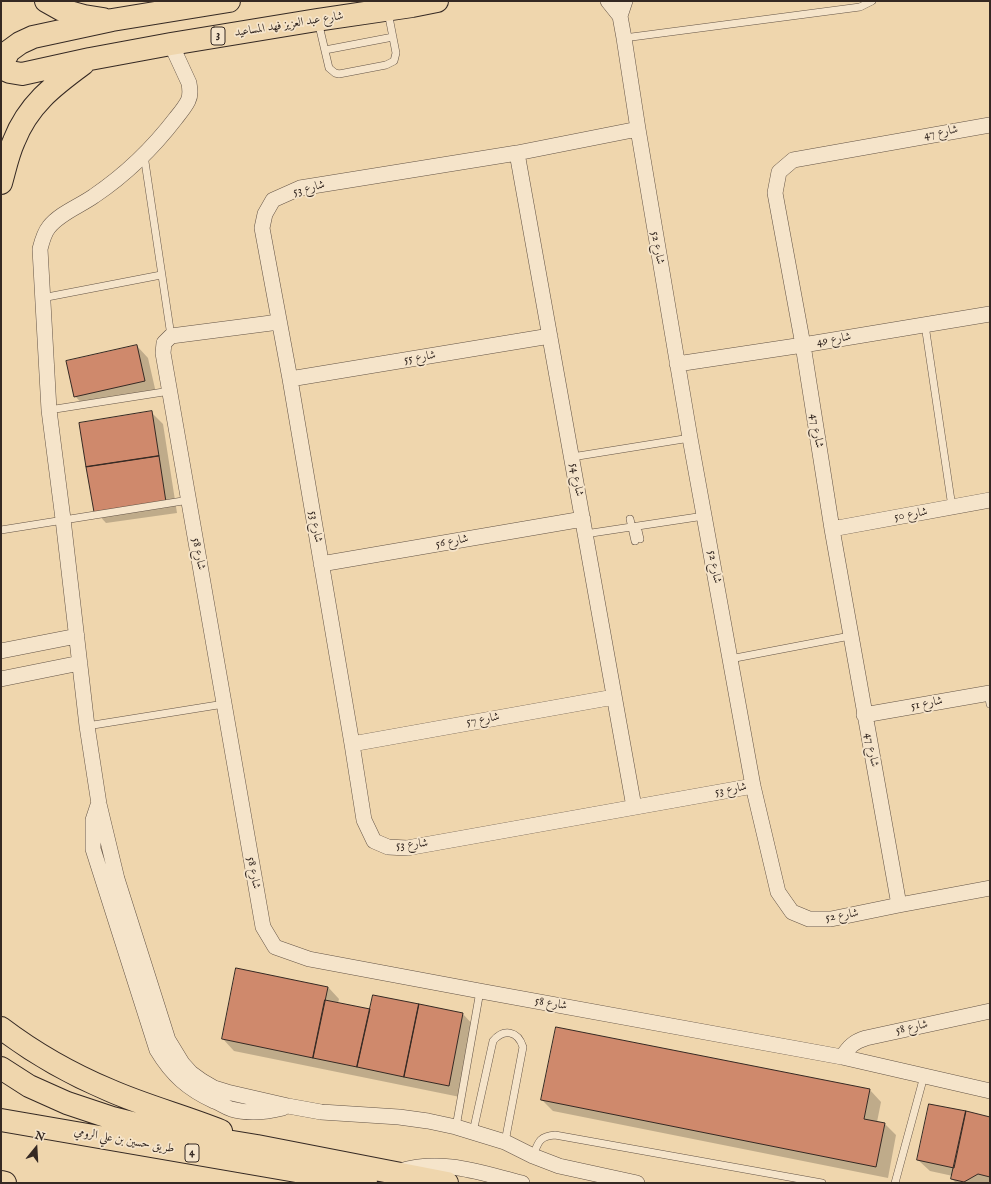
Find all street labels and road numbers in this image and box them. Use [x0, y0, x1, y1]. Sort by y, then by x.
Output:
street label: شارع عبد العزيز فهد المساعيد [233, 9, 345, 41]
road number: 3 [211, 27, 225, 45]
street label: شارع 47 [923, 123, 959, 143]
street label: شارع 53 [292, 178, 326, 200]
street label: شارع 52 [647, 230, 667, 266]
street label: شارع 49 [816, 330, 852, 350]
street label: شارع 55 [403, 348, 437, 368]
street label: شارع 47 [806, 413, 826, 449]
street label: شارع 54 [566, 462, 586, 498]
street label: شارع 50 [893, 505, 929, 525]
street label: شارع 53 [305, 510, 325, 544]
street label: شارع 56 [435, 532, 469, 552]
street label: شارع 58 [188, 537, 208, 571]
street label: شارع 52 [704, 549, 724, 585]
street label: شارع 51 [910, 694, 944, 714]
street label: شارع 57 [465, 710, 501, 730]
street label: شارع 47 [861, 732, 881, 768]
street label: شارع 53 [714, 780, 748, 800]
street label: شارع 53 [395, 836, 429, 854]
street label: شارع 58 [243, 856, 263, 890]
street label: شارع 52 [824, 906, 860, 926]
street label: شارع 58 [534, 994, 568, 1014]
street label: شارع 58 [895, 1018, 929, 1038]
street label: طريق حسين بن علي الرومي [73, 1125, 175, 1157]
road number: 4 [185, 1144, 199, 1162]

